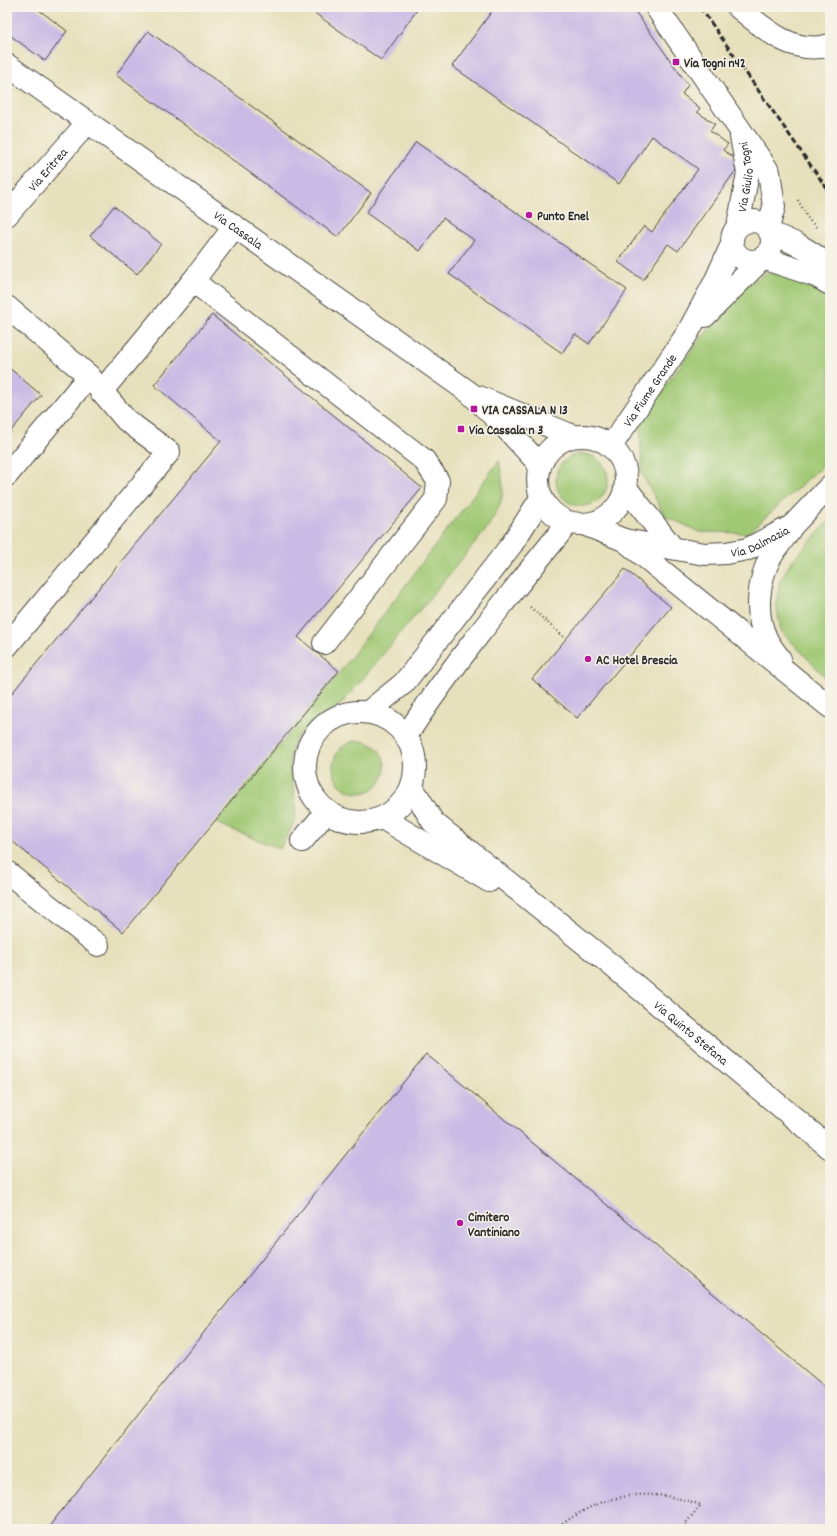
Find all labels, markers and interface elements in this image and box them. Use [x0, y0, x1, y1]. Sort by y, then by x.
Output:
place label: Via Togni n42 [684, 55, 746, 74]
marker: Via Togni n42 [671, 57, 681, 67]
street label: Via Giulio Togni [734, 139, 760, 214]
street label: Via Eritrea [25, 144, 74, 197]
street label: Via Cassala [209, 207, 267, 256]
place label: Punto Enel [537, 208, 590, 227]
marker: Punto Enel [524, 210, 534, 220]
street label: Via Fiume Grande [620, 351, 683, 431]
place label: VIA CASSALA N 13 [482, 402, 568, 421]
marker: VIA CASSALA N 13 [469, 404, 479, 414]
place label: Via Cassala n 3 [469, 422, 543, 441]
marker: Via Cassala n 3 [456, 424, 466, 434]
street label: Via Dalmazia [729, 522, 794, 564]
place label: AC Hotel Brescia [596, 652, 678, 671]
marker: AC Hotel Brescia [583, 654, 593, 664]
street label: Via Quinto Stefana [649, 997, 732, 1071]
place label: Cimitero Vantiniano [468, 1209, 520, 1243]
marker: Cimitero Vantiniano [455, 1218, 465, 1228]

